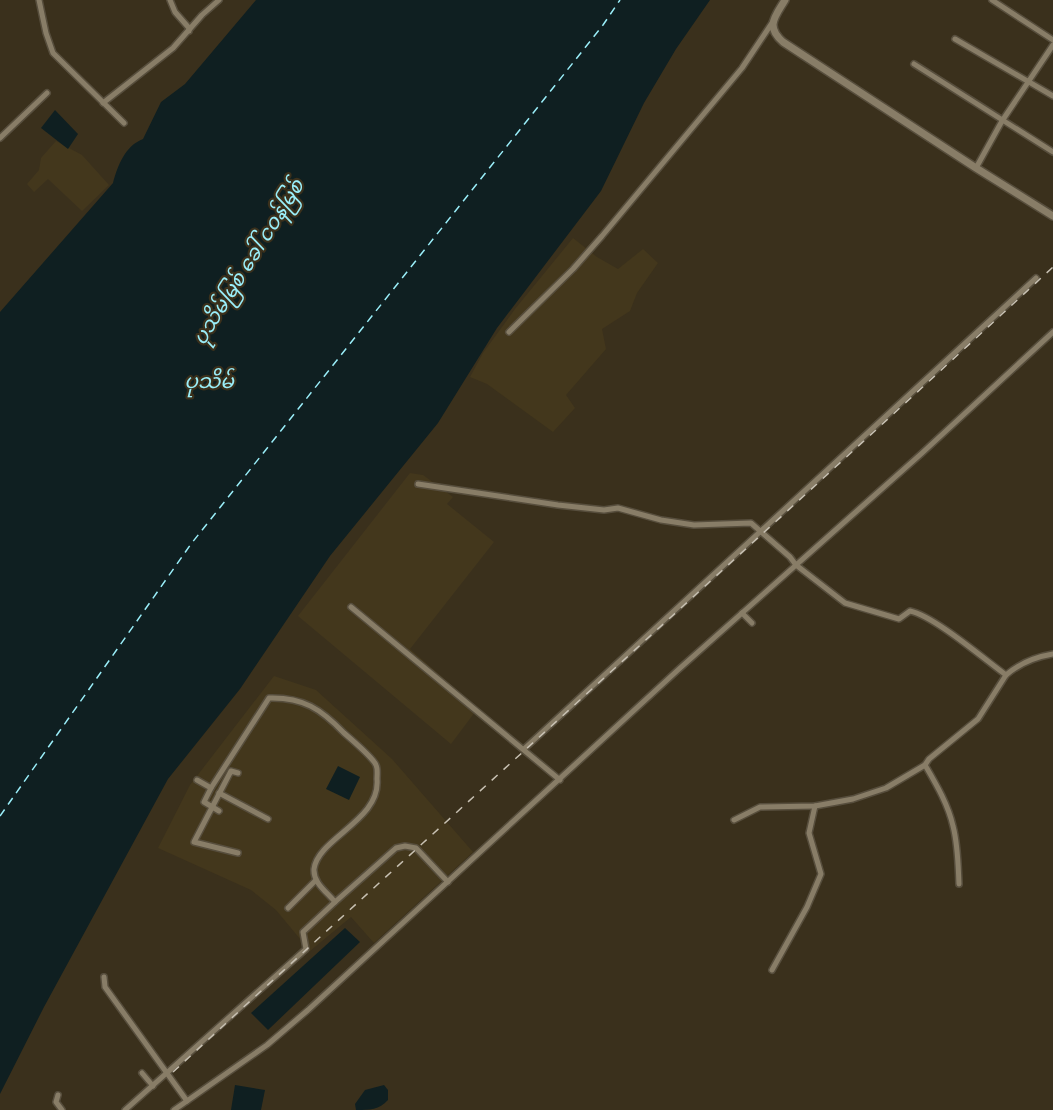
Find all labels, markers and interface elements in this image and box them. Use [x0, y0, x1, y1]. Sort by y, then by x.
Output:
water label: ပုသိမ်မြစ် ခေါ် ငဝန်မြစ် [186, 172, 314, 352]
water label: ပုသိမ် [184, 367, 235, 398]

